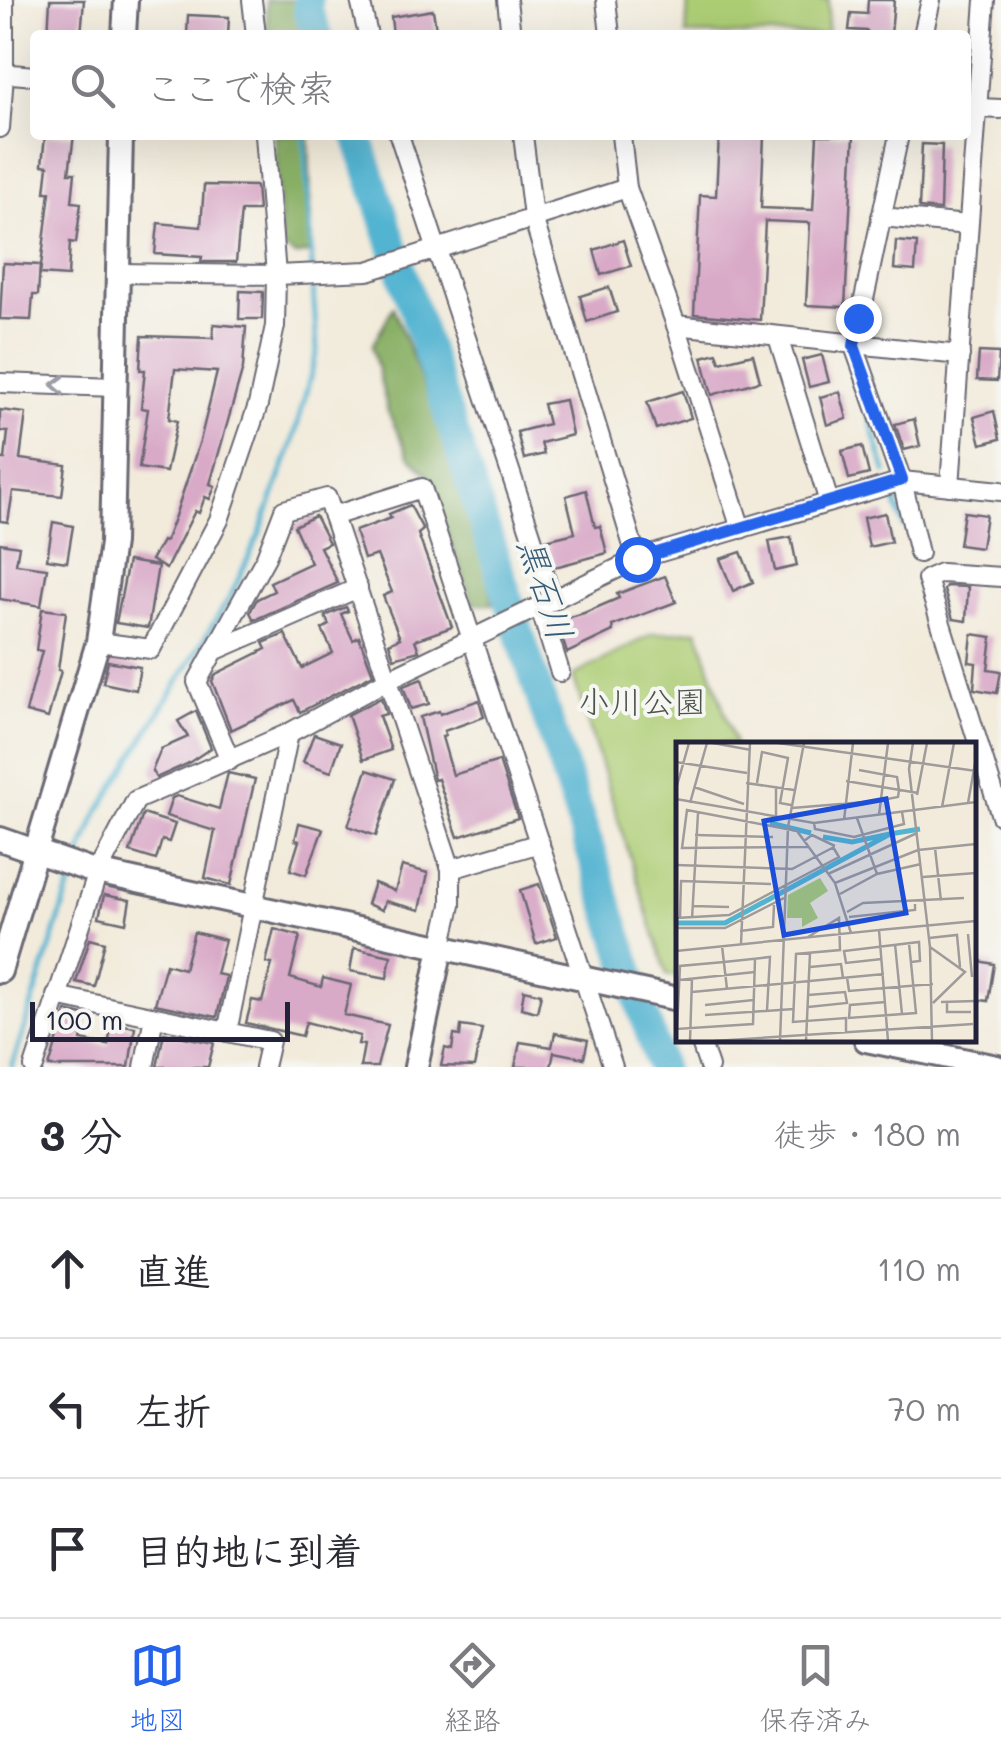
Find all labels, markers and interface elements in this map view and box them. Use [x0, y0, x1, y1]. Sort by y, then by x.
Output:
search box [30, 30, 971, 140]
icon: search [65, 58, 120, 113]
text: ここで検索 [145, 62, 335, 112]
route end [836, 296, 882, 342]
one-way arrow [49, 374, 65, 395]
water label: 黒石川 [509, 531, 585, 645]
route start [615, 537, 661, 583]
park label: 小川公園 [578, 679, 706, 721]
inset map [676, 742, 976, 1042]
scale bar [30, 997, 290, 1042]
text: 100 m [45, 1001, 123, 1037]
text: 3 分 [40, 1107, 122, 1162]
text: 徒歩 · 180 m [773, 1112, 961, 1154]
icon: ahead [40, 1241, 95, 1296]
text: 直進 [135, 1245, 211, 1295]
text: 110 m [877, 1247, 961, 1289]
icon: left [40, 1381, 95, 1436]
text: 左折 [135, 1385, 211, 1435]
text: 70 m [888, 1387, 961, 1429]
icon: arrive [40, 1521, 95, 1576]
text: 目的地に到着 [135, 1525, 363, 1575]
tab: 地図 [129, 1638, 186, 1738]
tab: 経路 [444, 1638, 501, 1738]
tab: 保存済み [759, 1638, 872, 1738]

